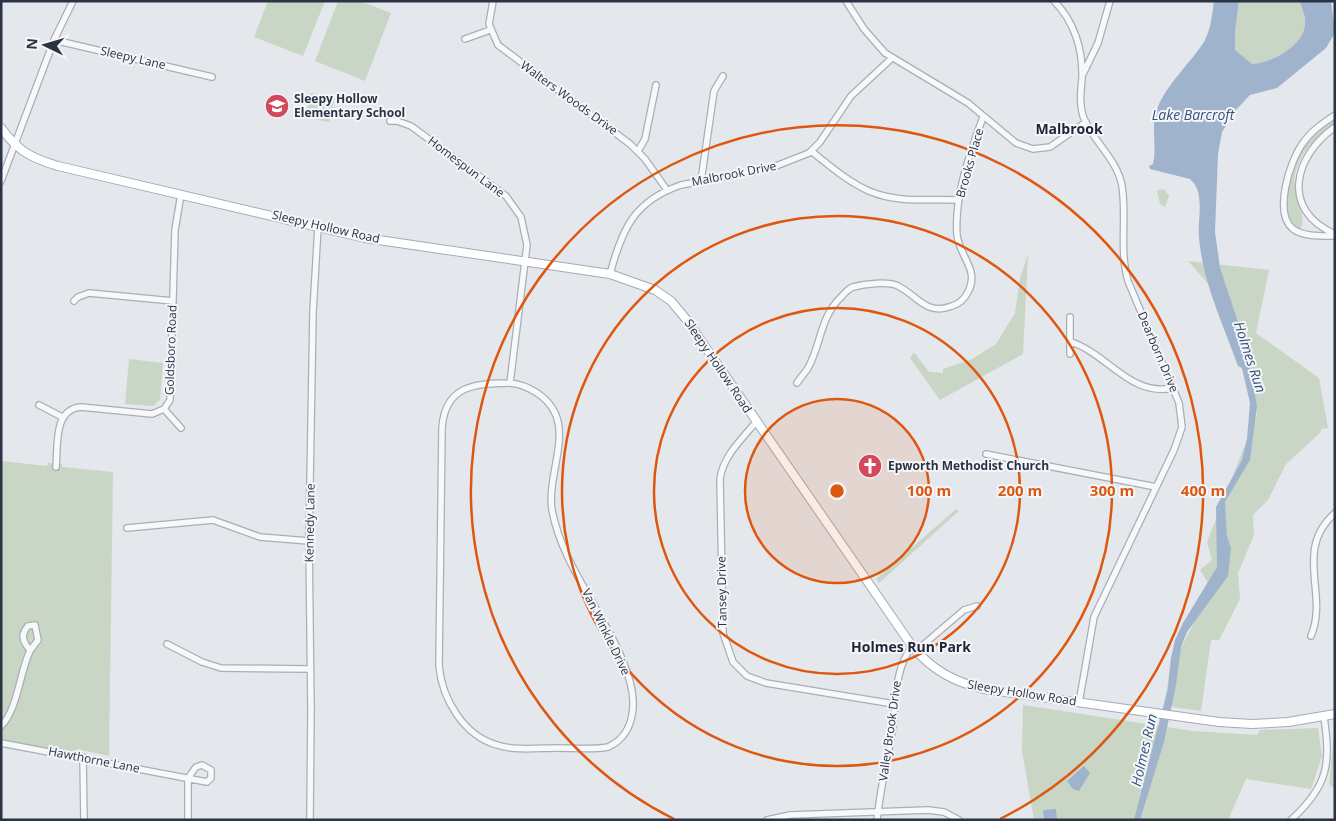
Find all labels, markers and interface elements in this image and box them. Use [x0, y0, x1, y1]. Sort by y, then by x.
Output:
north arrow [20, 20, 70, 70]
text: N [22, 37, 42, 50]
street label: Sleepy Lane [99, 42, 168, 73]
street label: Walters Woods Drive [517, 56, 622, 139]
place label: Sleepy Hollow Elementary School [294, 90, 405, 121]
school or university icon: Sleepy Hollow Elementary School [264, 93, 290, 119]
water label: Lake Barcroft [1152, 105, 1236, 124]
district label: Malbrook [1035, 119, 1103, 138]
street label: Brooks Place [951, 126, 988, 200]
street label: Homespun Lane [425, 132, 508, 201]
street label: Malbrook Drive [690, 157, 778, 190]
street label: Sleepy Hollow Road [271, 206, 382, 247]
street label: Goldsboro Road [160, 304, 181, 395]
street label: Dearborn Drive [1134, 309, 1183, 395]
street label: Sleepy Hollow Road [681, 315, 756, 416]
water label: Holmes Run [1230, 319, 1271, 395]
church icon: Epworth Methodist Church [857, 453, 883, 479]
place label: Epworth Methodist Church [888, 457, 1049, 474]
text: 100 m [907, 480, 951, 500]
text: 200 m [998, 480, 1042, 500]
text: 300 m [1090, 480, 1134, 500]
text: 400 m [1181, 480, 1225, 500]
centre of rings [828, 482, 846, 500]
street label: Kennedy Lane [300, 483, 319, 563]
street label: Tansey Drive [712, 556, 731, 628]
street label: Van Winkle Drive [578, 586, 635, 678]
district label: Holmes Run Park [851, 637, 971, 656]
street label: Sleepy Hollow Road [966, 676, 1078, 710]
street label: Valley Brook Drive [874, 679, 905, 782]
water label: Holmes Run [1126, 712, 1161, 788]
street label: Hawthorne Lane [47, 742, 142, 777]

